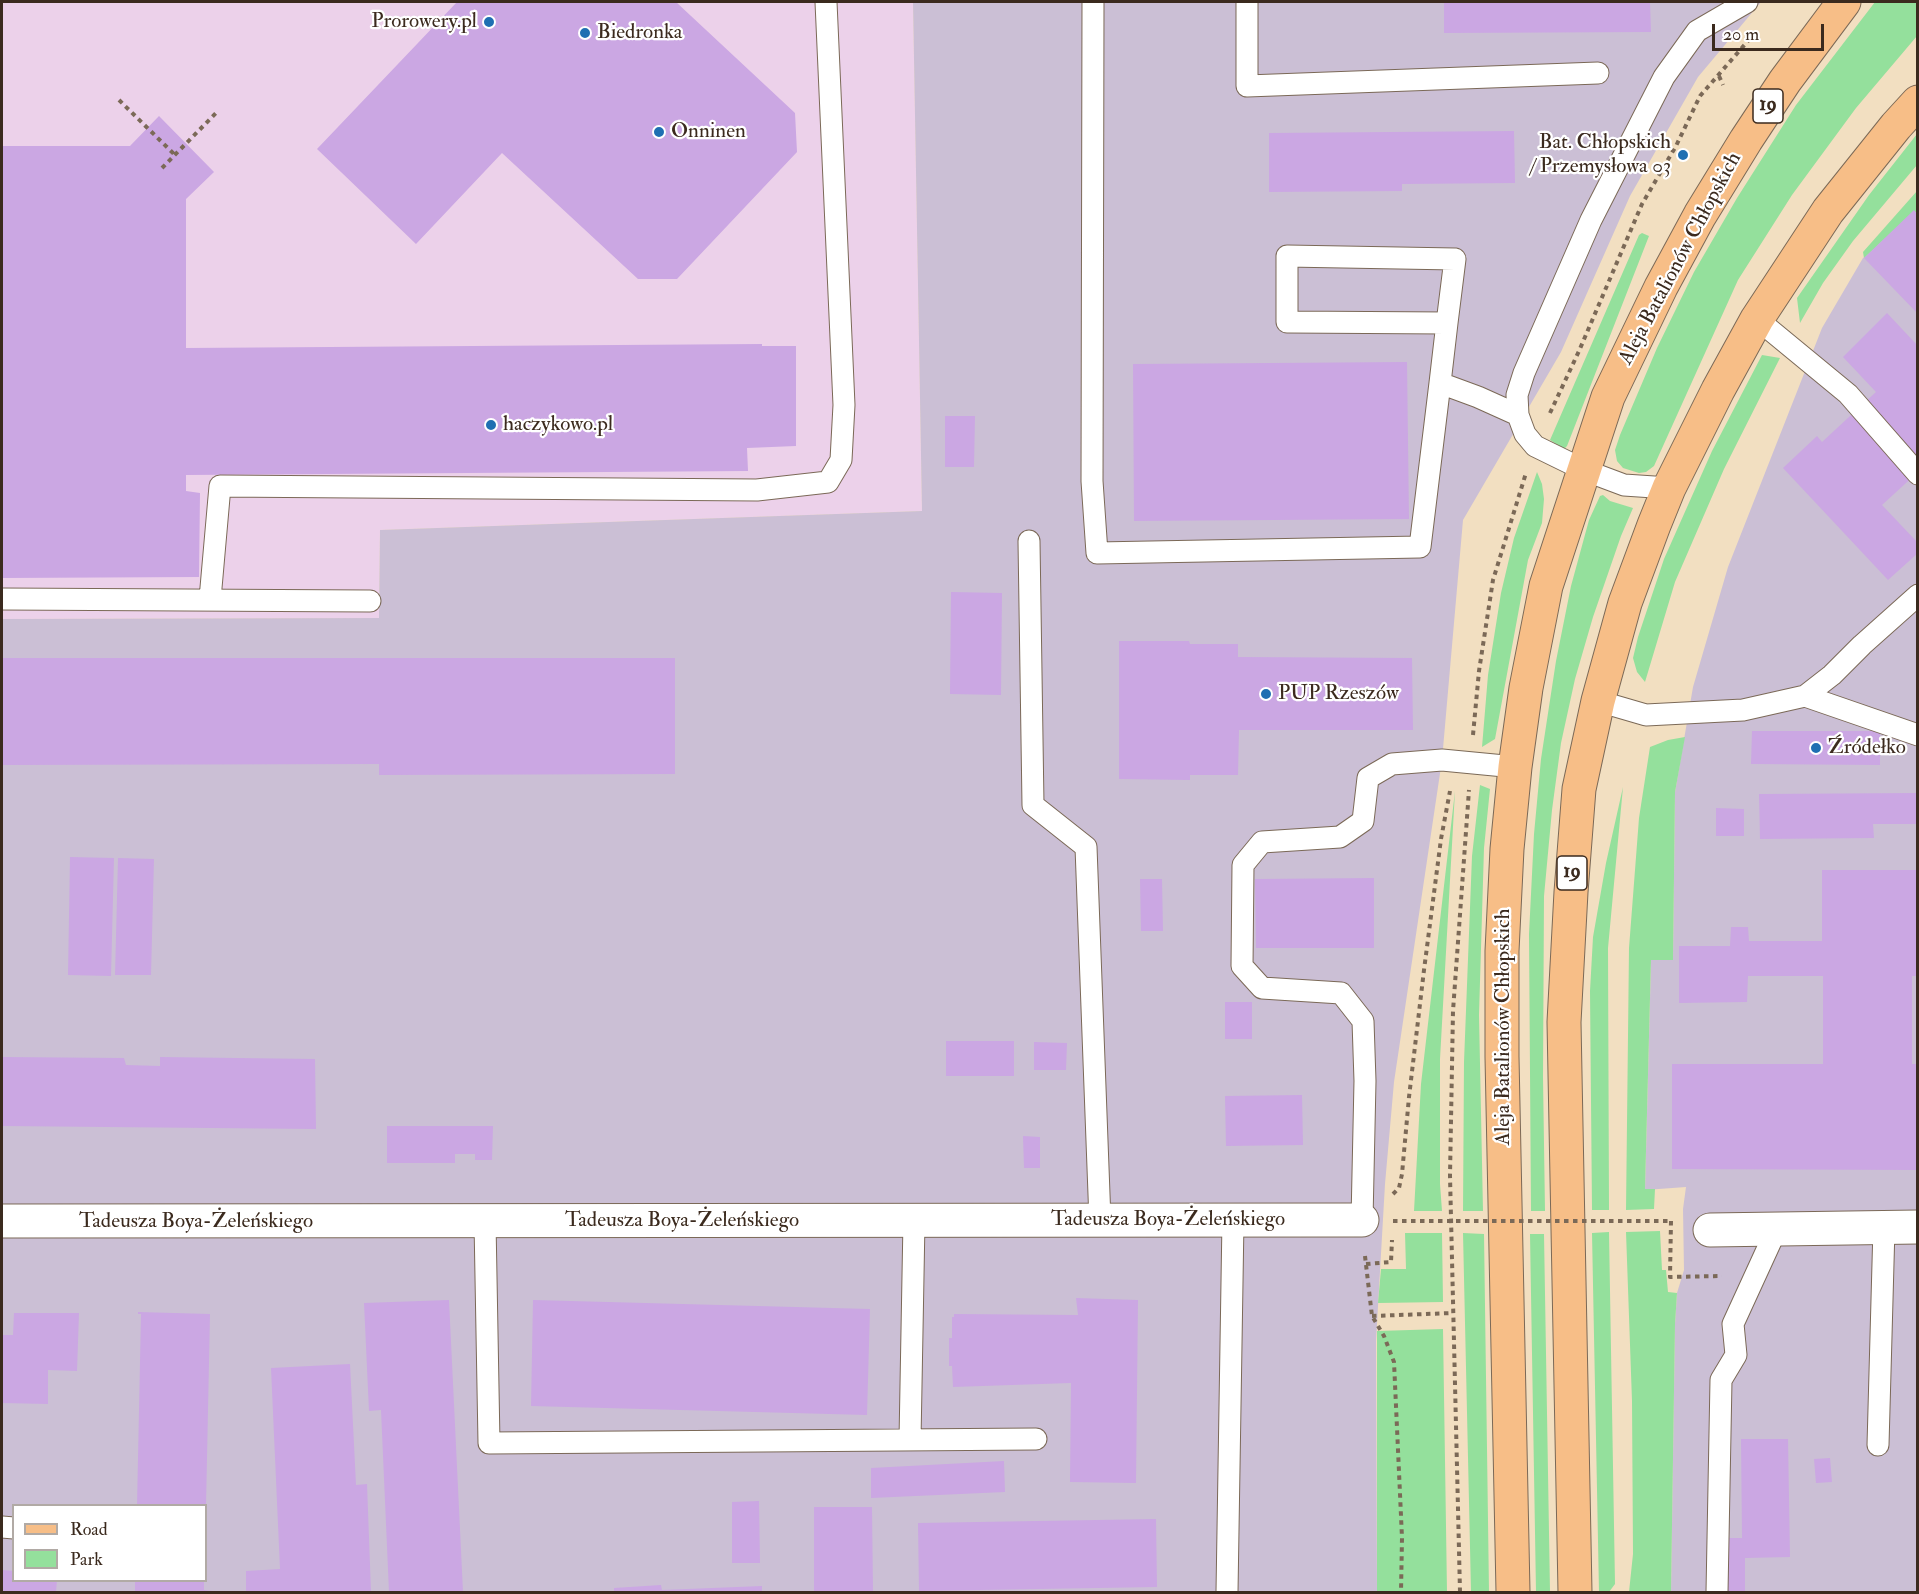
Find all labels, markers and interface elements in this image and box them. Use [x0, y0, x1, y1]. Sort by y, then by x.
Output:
place label: Prorowery.pl [371, 9, 477, 35]
scale bar [1715, 12, 1828, 50]
marker: Prorowery.pl [482, 15, 496, 29]
place label: Biedronka [597, 20, 682, 46]
text: 20 m [1723, 23, 1759, 46]
marker: Biedronka [578, 26, 592, 40]
road number: 19 [1753, 89, 1783, 123]
place label: Onninen [671, 119, 746, 145]
marker: Onninen [652, 125, 666, 139]
place label: Bat. Chłopskich / Przemysłowa 03 [1530, 130, 1671, 180]
marker: Bat. Chłopskich / Przemysłowa 03 [1676, 148, 1690, 162]
street label: Aleja Batalionów Chłopskich [1614, 149, 1748, 369]
place label: haczykowo.pl [503, 412, 613, 438]
marker: haczykowo.pl [484, 418, 498, 432]
place label: PUP Rzeszów [1278, 681, 1399, 707]
marker: PUP Rzeszów [1259, 687, 1273, 701]
place label: Źródełko [1828, 735, 1906, 761]
marker: Źródełko [1809, 741, 1823, 755]
road number: 19 [1557, 856, 1587, 890]
street label: Aleja Batalionów Chłopskich [1491, 909, 1517, 1145]
street label: Tadeusza Boya-Żeleńskiego [1051, 1207, 1285, 1233]
street label: Tadeusza Boya-Żeleńskiego [565, 1208, 799, 1234]
street label: Tadeusza Boya-Żeleńskiego [79, 1209, 313, 1235]
legend [12, 1504, 207, 1582]
text: Road [70, 1518, 108, 1541]
text: Park [70, 1548, 103, 1571]

